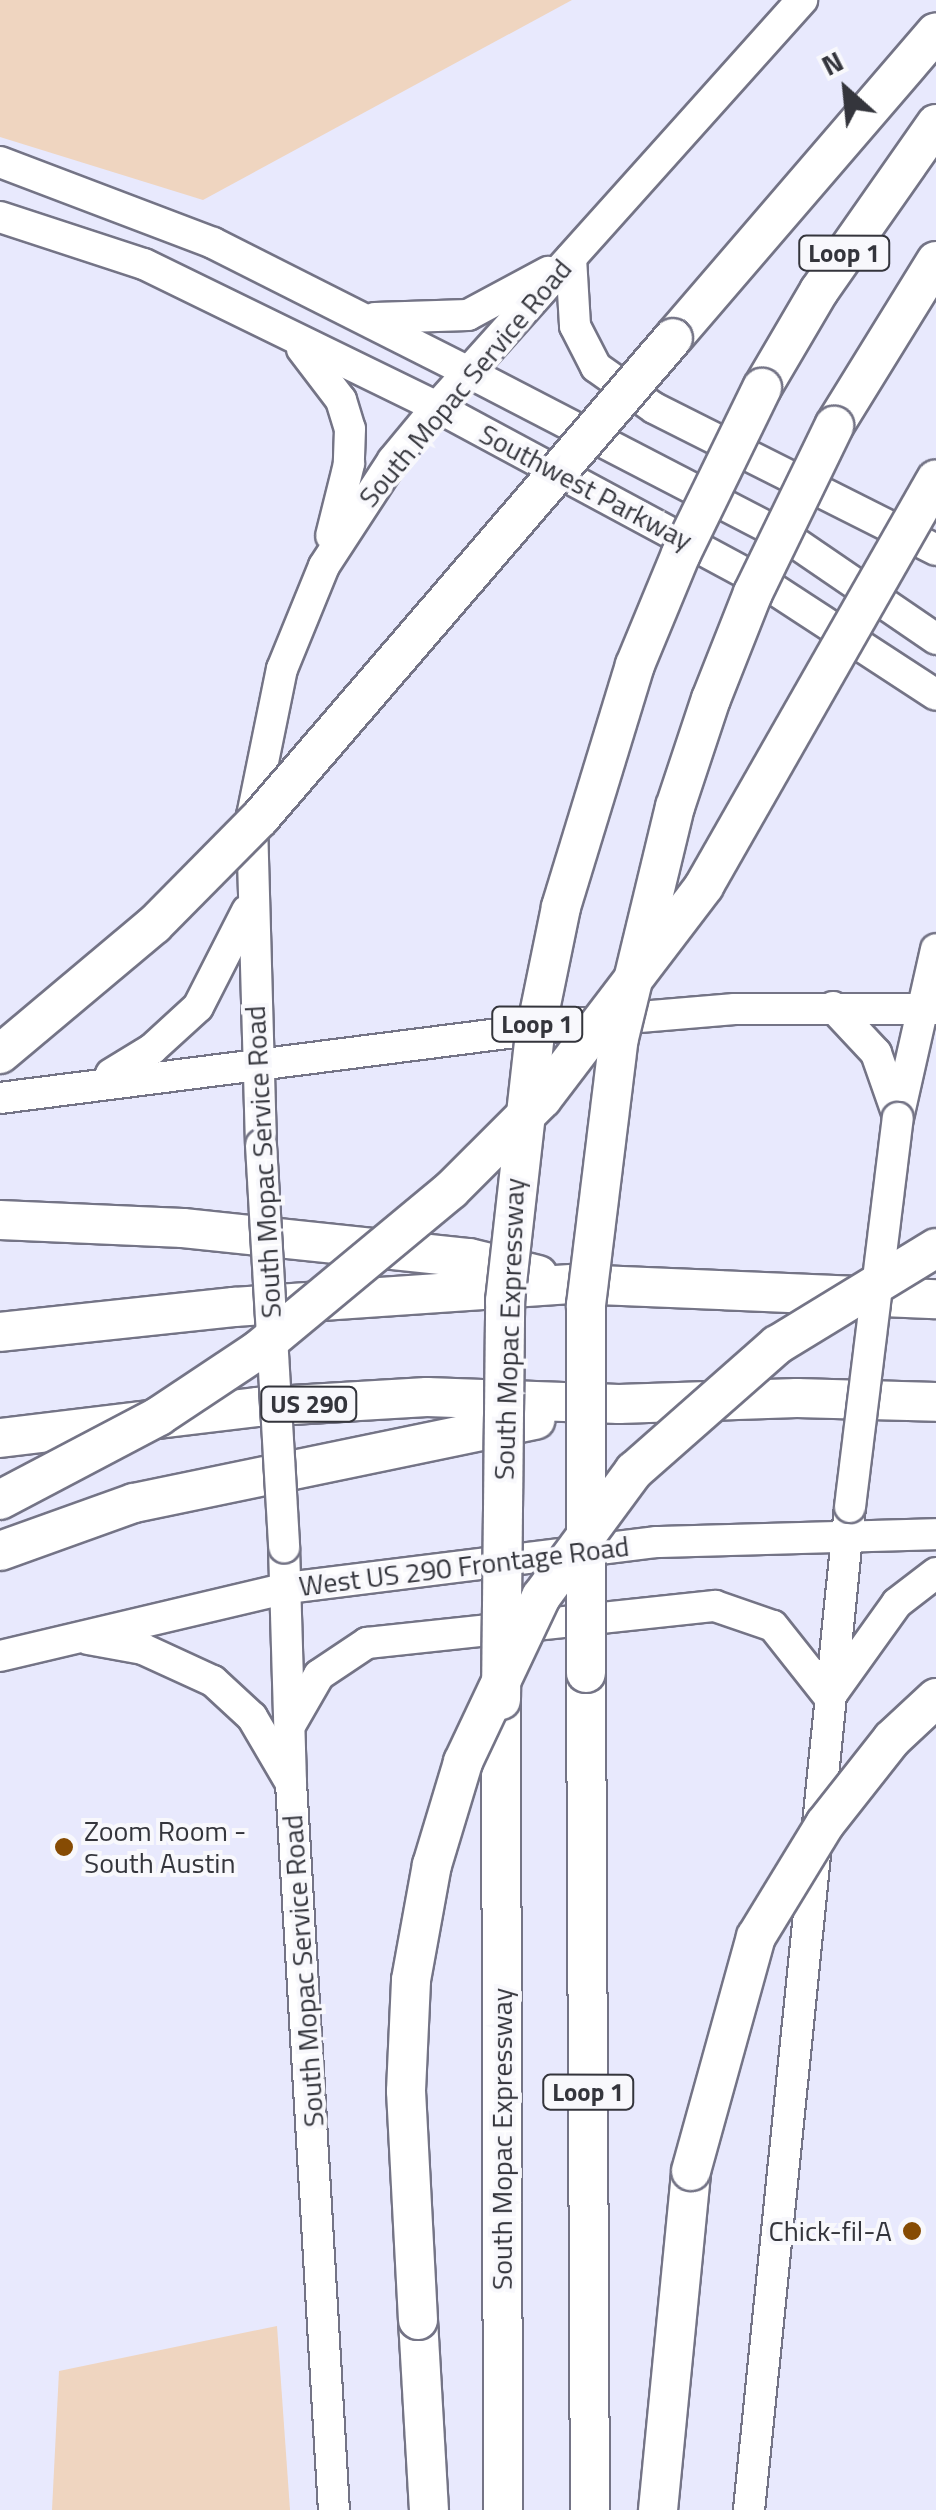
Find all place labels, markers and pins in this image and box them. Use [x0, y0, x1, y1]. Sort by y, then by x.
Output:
place label: Zoom Room - South Austin [84, 1814, 246, 1880]
marker: Zoom Room - South Austin [53, 1836, 75, 1858]
place label: Chick-fil-A [769, 2214, 892, 2248]
marker: Chick-fil-A [901, 2220, 923, 2242]

